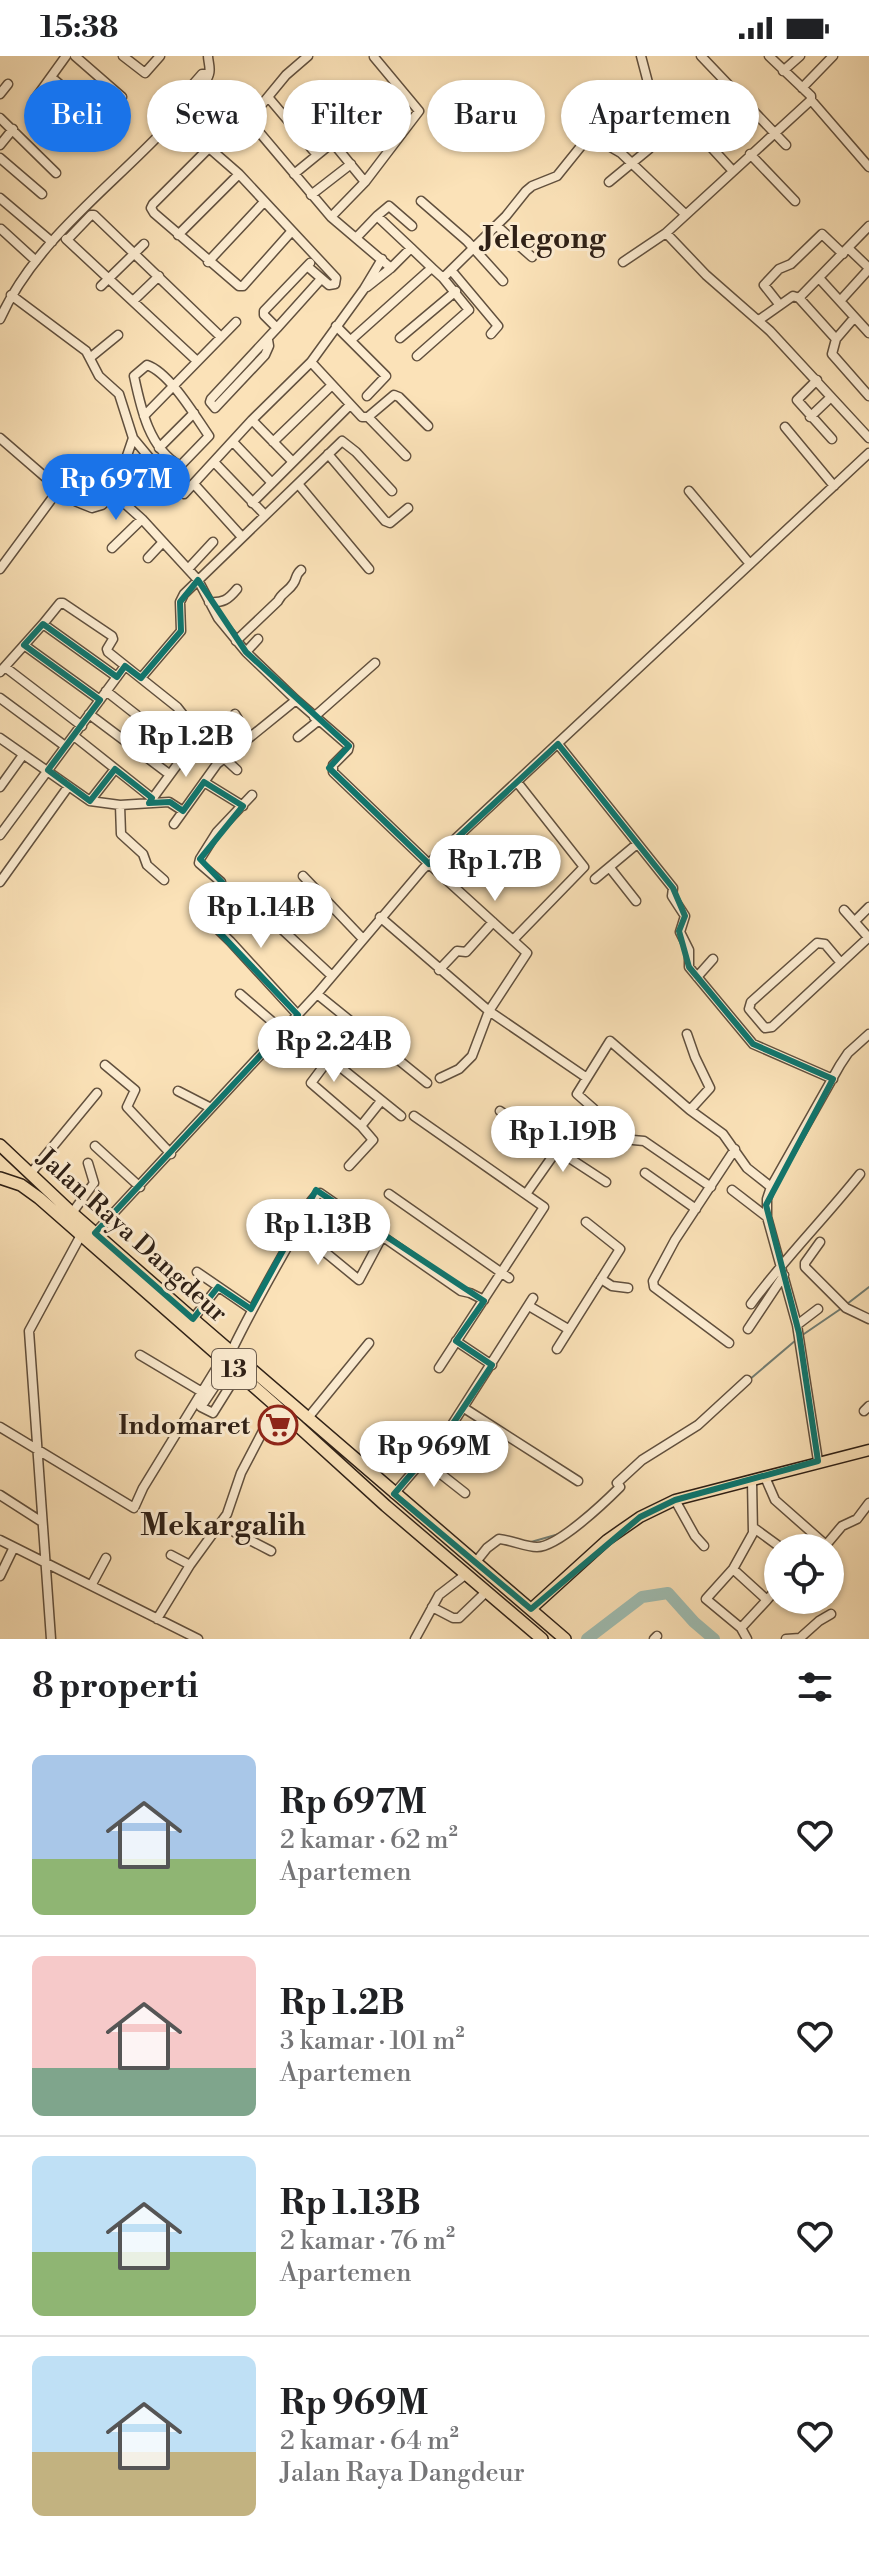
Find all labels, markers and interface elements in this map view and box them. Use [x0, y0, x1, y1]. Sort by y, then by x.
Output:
text: 15:38 [40, 9, 118, 47]
chip: Beli [24, 80, 131, 152]
chip: Sewa [147, 80, 267, 152]
chip: Filter [283, 80, 411, 152]
chip: Baru [427, 80, 545, 152]
chip: Apartemen [561, 80, 759, 152]
district label: Jelegong [478, 220, 607, 258]
pin: Rp 697M [42, 454, 190, 522]
text: Rp 697M [60, 464, 172, 496]
pin: Rp 1.2B [112, 711, 260, 779]
text: Rp 1.2B [138, 721, 234, 753]
pin: Rp 1.7B [421, 835, 569, 903]
text: Rp 1.7B [448, 845, 542, 877]
pin: Rp 1.14B [178, 882, 344, 950]
text: Rp 1.14B [207, 892, 315, 924]
pin: Rp 2.24B [251, 1016, 417, 1084]
text: Rp 2.24B [276, 1026, 392, 1058]
pin: Rp 1.19B [480, 1106, 646, 1174]
text: Rp 1.19B [509, 1116, 617, 1148]
street label: Jalan Raya Dangdeur [30, 1141, 234, 1330]
pin: Rp 1.13B [235, 1199, 401, 1267]
text: Rp 1.13B [264, 1209, 372, 1241]
road number: 13 [212, 1349, 256, 1389]
supermarket icon: Indomaret [257, 1404, 299, 1446]
place label: Indomaret [118, 1410, 251, 1442]
pin: Rp 969M [360, 1421, 508, 1489]
text: Rp 969M [377, 1431, 491, 1463]
district label: Mekargalih [140, 1507, 306, 1545]
map controls [764, 1534, 844, 1614]
button: locate [764, 1534, 844, 1614]
icon: filters [793, 1665, 837, 1709]
text: 8 properti [32, 1666, 198, 1708]
text: Rp 697M [280, 1782, 427, 1824]
icon: home [96, 1787, 192, 1883]
icon: heart [793, 1813, 837, 1857]
text: 2 kamar · 62 m² [280, 1824, 458, 1856]
text: Apartemen [280, 1856, 412, 1888]
text: Rp 1.2B [280, 1983, 405, 2025]
icon: home [96, 1988, 192, 2084]
icon: heart [793, 2014, 837, 2058]
text: 3 kamar · 101 m² [280, 2025, 465, 2057]
text: Apartemen [280, 2057, 412, 2089]
text: Rp 1.13B [280, 2183, 421, 2225]
icon: home [96, 2188, 192, 2284]
icon: heart [793, 2214, 837, 2258]
text: 2 kamar · 76 m² [280, 2225, 455, 2257]
text: Apartemen [280, 2257, 412, 2289]
text: Rp 969M [280, 2383, 428, 2425]
icon: home [96, 2388, 192, 2484]
icon: heart [793, 2414, 837, 2458]
text: 2 kamar · 64 m² [280, 2425, 459, 2457]
text: Jalan Raya Dangdeur [280, 2457, 525, 2489]

